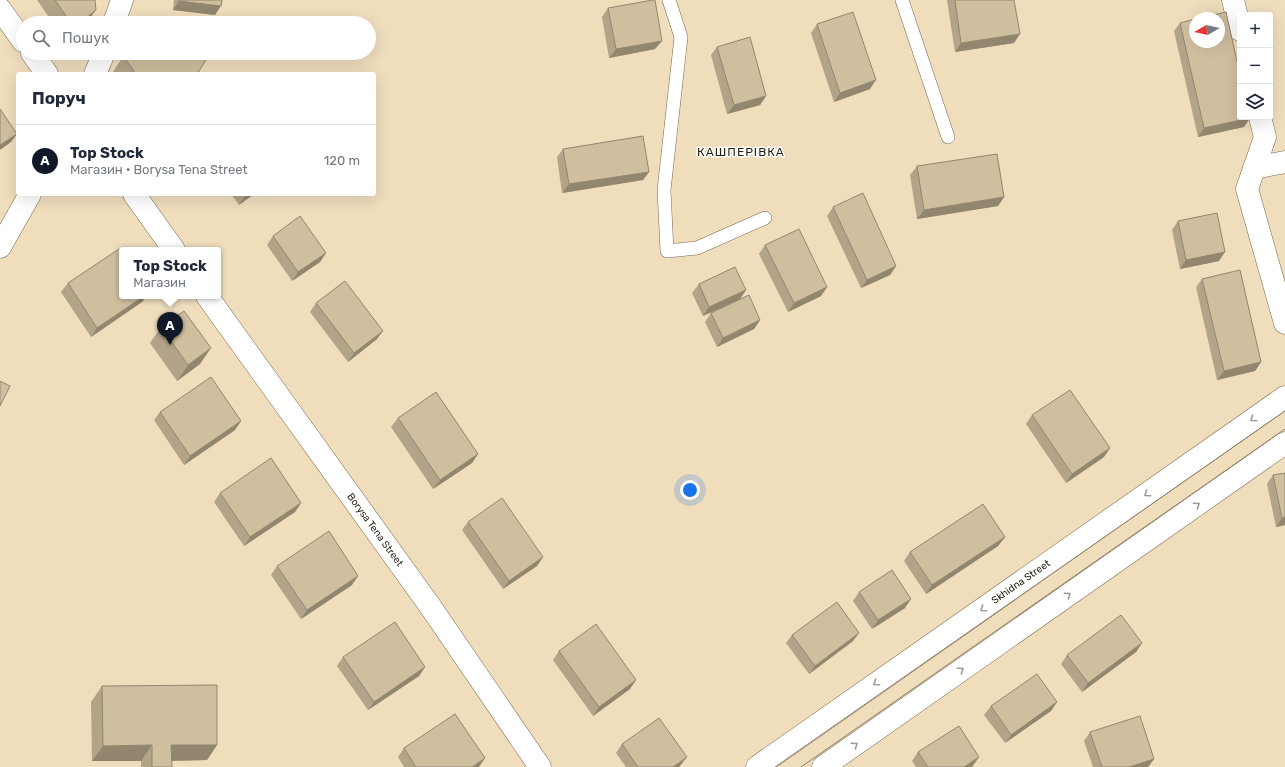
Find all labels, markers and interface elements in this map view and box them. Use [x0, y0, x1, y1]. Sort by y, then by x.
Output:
north arrow [1189, 12, 1225, 48]
map controls [1237, 12, 1273, 120]
button: + [1237, 12, 1273, 48]
search box [16, 16, 376, 60]
icon: search [30, 27, 52, 49]
text: Пошук [62, 29, 109, 47]
button: − [1237, 48, 1273, 84]
button: layers [1237, 84, 1273, 120]
text: Поруч [32, 88, 86, 108]
text: Top Stock [70, 144, 144, 162]
district label: КАШПЕРІВКА [697, 145, 785, 159]
text: A [40, 153, 50, 168]
text: 120 m [324, 153, 360, 168]
text: Магазин · Borysa Tena Street [70, 162, 248, 177]
popup [119, 247, 221, 299]
text: Top Stock [133, 257, 207, 275]
text: Магазин [133, 275, 186, 290]
pin: A [157, 312, 183, 345]
one-way arrow [1250, 414, 1257, 422]
your location [680, 480, 700, 500]
one-way arrow [1144, 489, 1151, 496]
street label: Borysa Tena Street [344, 491, 406, 569]
one-way arrow [1193, 502, 1200, 510]
street label: Skhidna Street [989, 557, 1053, 607]
one-way arrow [1063, 593, 1070, 600]
one-way arrow [980, 604, 987, 611]
one-way arrow [957, 667, 964, 675]
one-way arrow [874, 678, 881, 685]
one-way arrow [850, 743, 857, 750]

